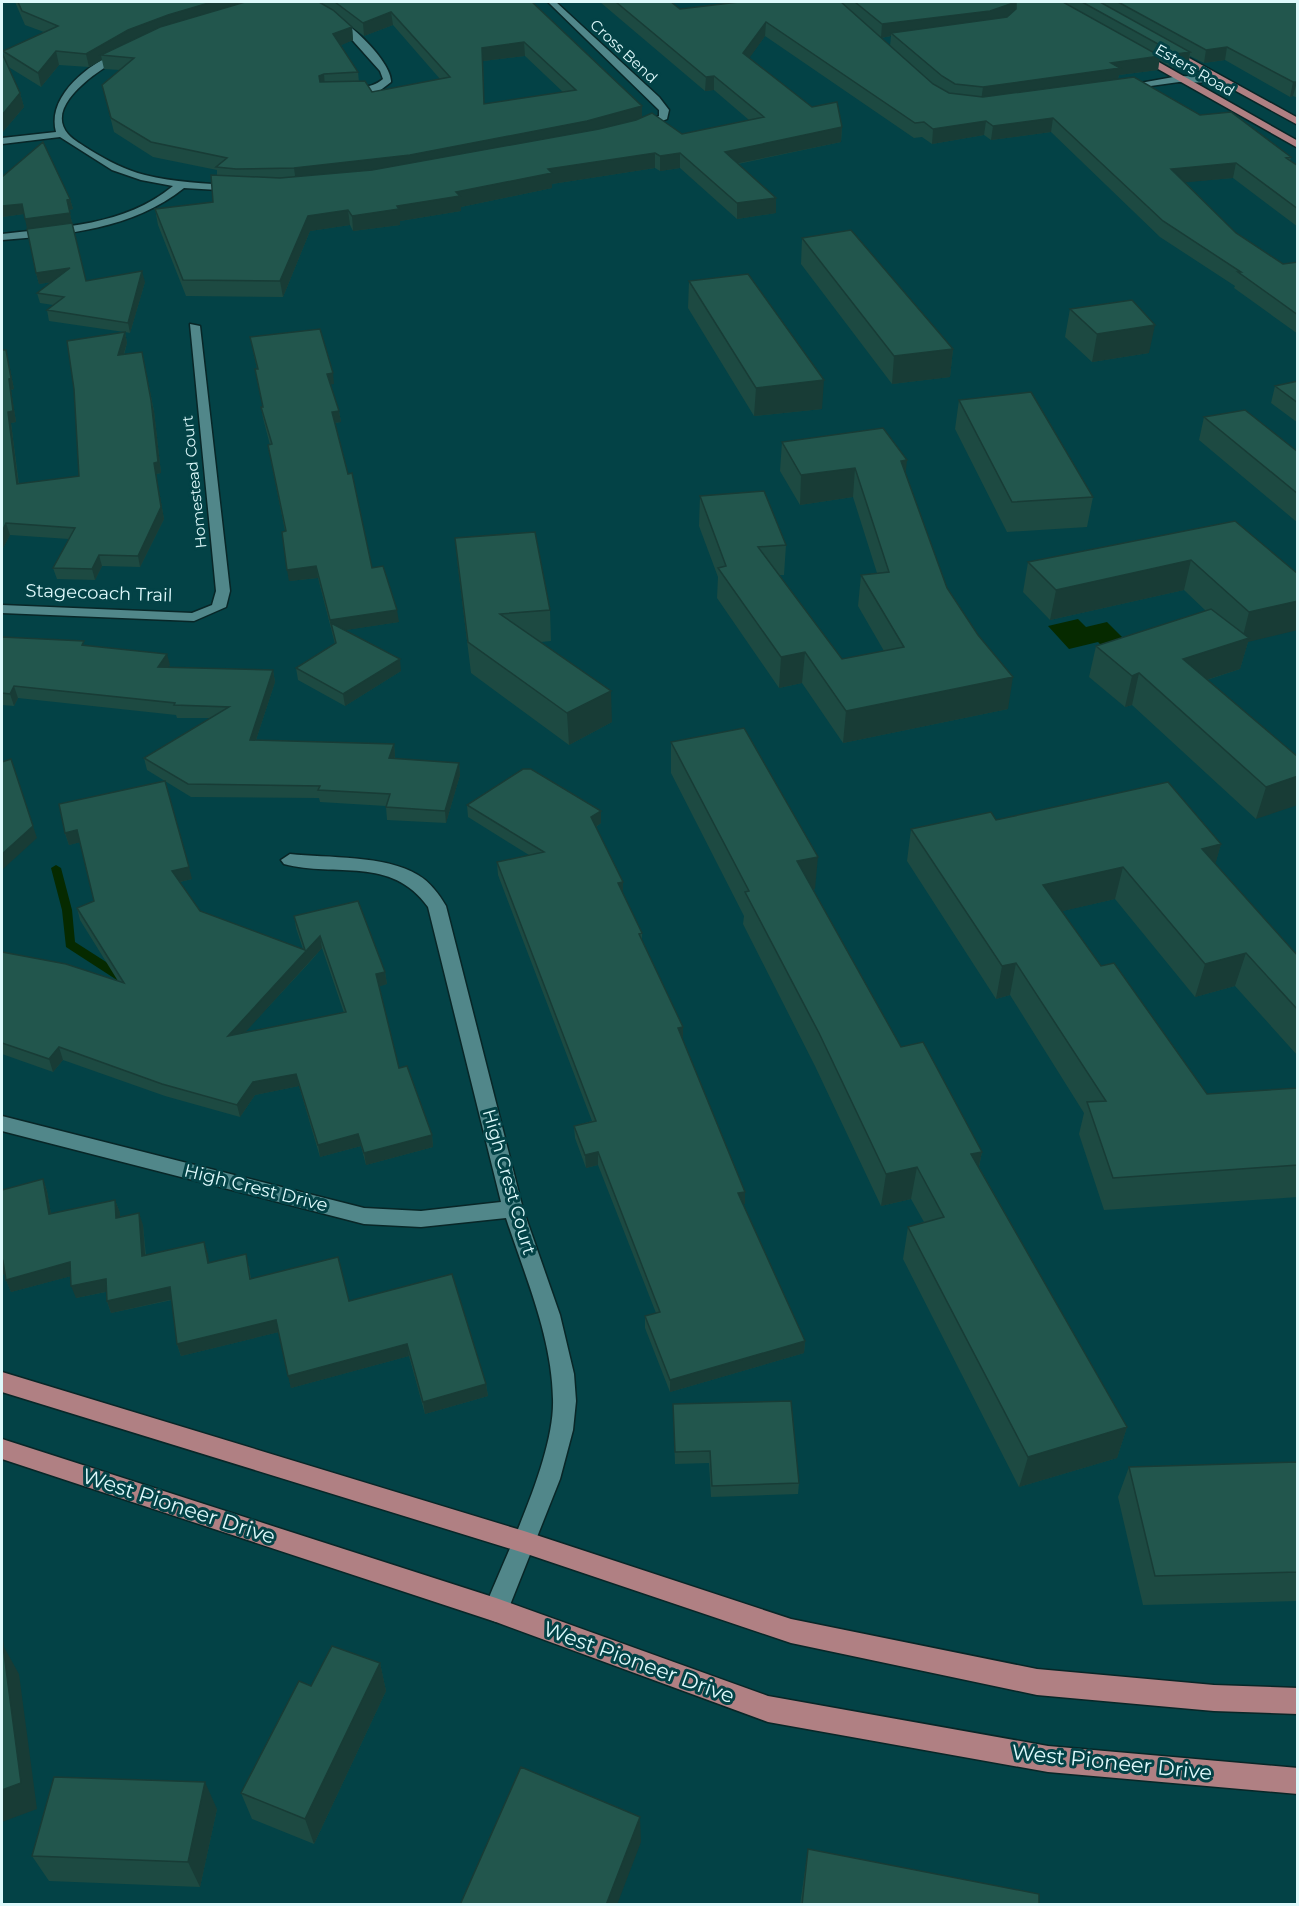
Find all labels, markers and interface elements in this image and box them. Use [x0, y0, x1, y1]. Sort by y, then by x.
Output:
street label: Cross Bend [586, 15, 662, 87]
street label: Esters Road [1152, 40, 1238, 100]
street label: Homestead Court [178, 415, 210, 549]
street label: Stagecoach Trail [25, 579, 173, 607]
street label: High Crest Court [478, 1107, 540, 1257]
street label: High Crest Drive [182, 1160, 330, 1217]
street label: West Pioneer Drive [79, 1463, 279, 1549]
street label: West Pioneer Drive [540, 1616, 738, 1708]
street label: West Pioneer Drive [1010, 1739, 1214, 1785]

